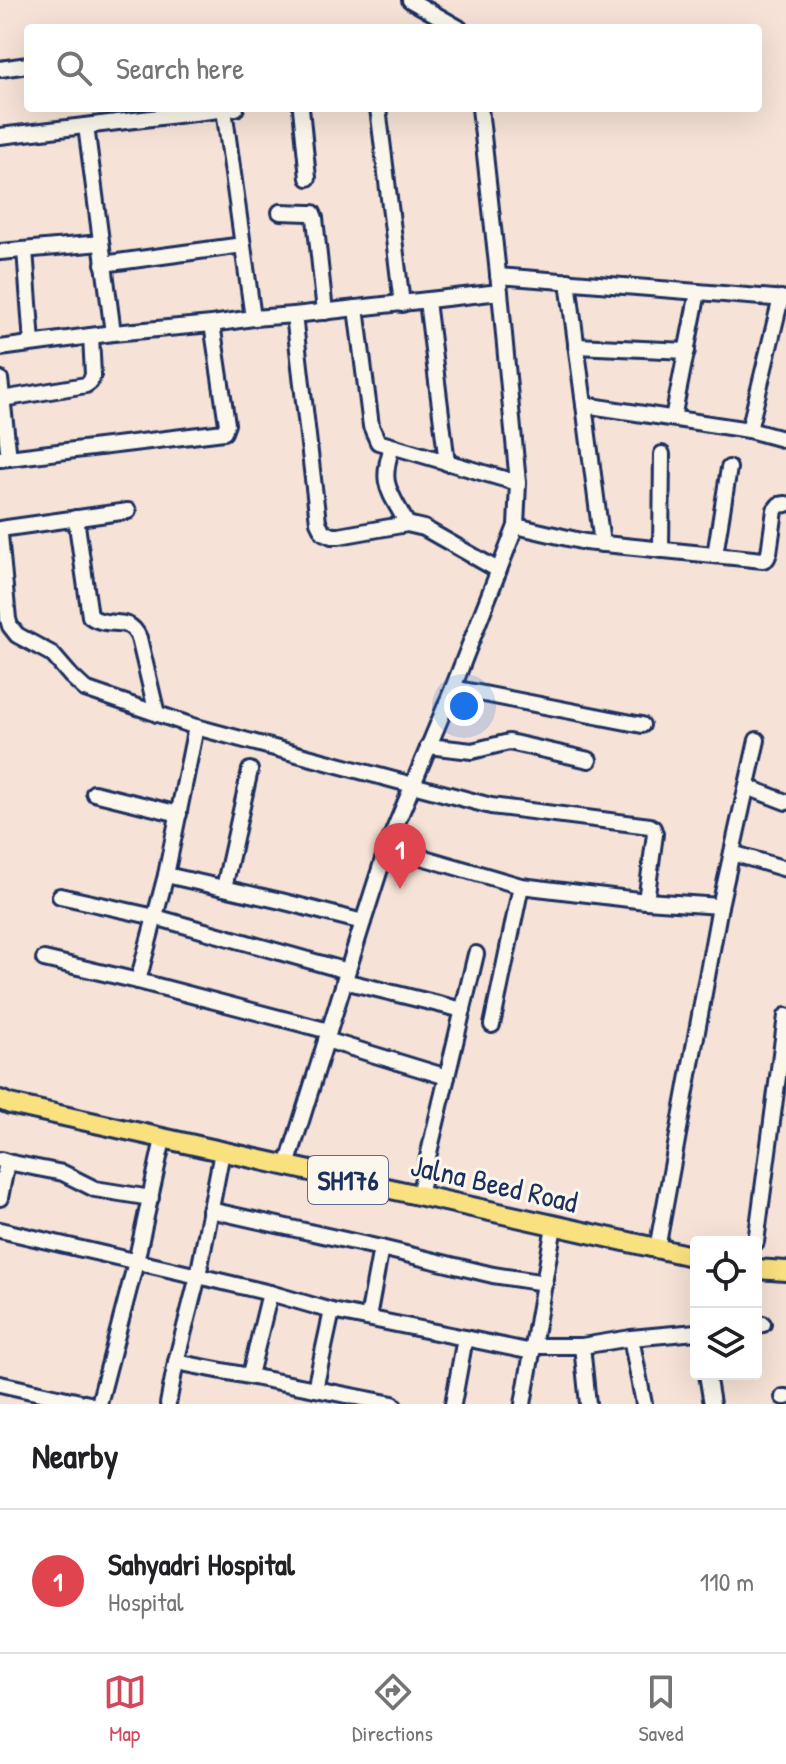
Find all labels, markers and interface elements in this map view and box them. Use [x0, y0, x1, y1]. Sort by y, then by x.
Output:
search box [24, 24, 762, 112]
icon: search [52, 46, 96, 90]
text: Search here [116, 48, 244, 88]
your location [444, 686, 484, 726]
pin: 1 [374, 823, 426, 889]
street label: Jalna Beed Road [407, 1144, 582, 1222]
road number: SH176 [308, 1156, 388, 1204]
map controls [690, 1236, 762, 1380]
button: locate [690, 1236, 762, 1308]
button: layers [690, 1308, 762, 1380]
text: Nearby [32, 1433, 118, 1479]
text: Sahyadri Hospital [108, 1544, 295, 1584]
text: 1 [53, 1564, 63, 1599]
text: 110 m [700, 1564, 754, 1599]
text: Hospital [108, 1584, 184, 1619]
tab: Map [103, 1670, 147, 1748]
tab: Directions [352, 1670, 433, 1748]
tab: Saved [638, 1670, 683, 1748]

